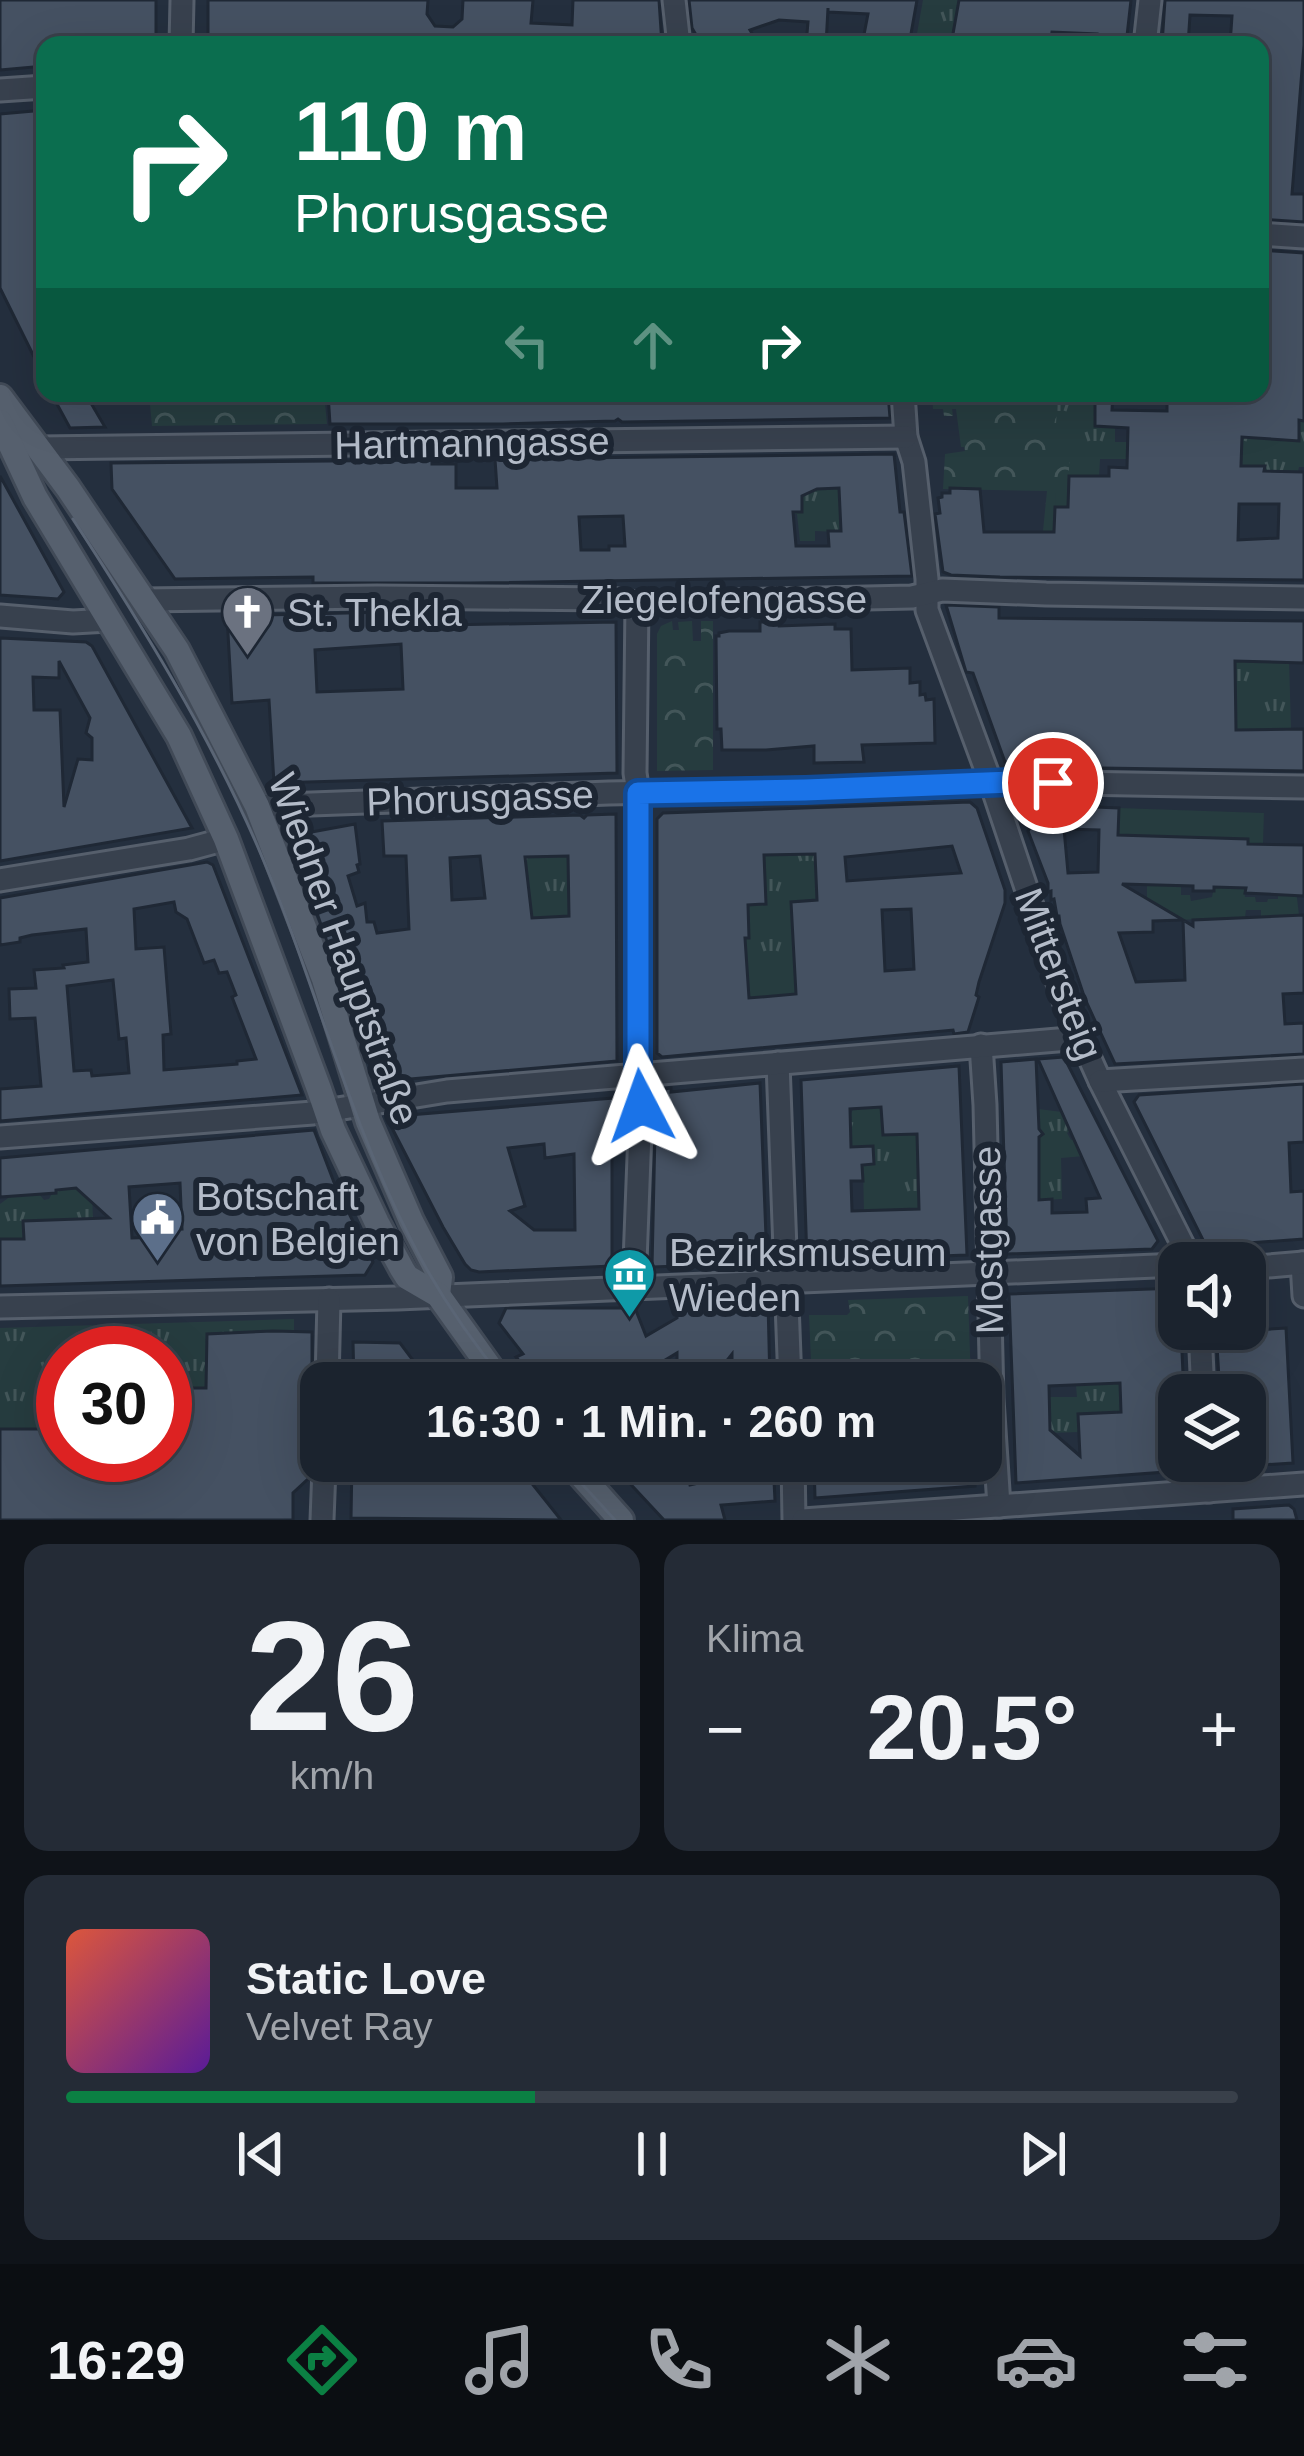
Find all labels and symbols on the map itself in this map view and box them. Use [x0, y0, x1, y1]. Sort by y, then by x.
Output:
street label: Hartmanngasse [334, 419, 610, 467]
street label: Ziegelofengasse [581, 578, 867, 621]
church icon: St. Thekla [220, 584, 276, 658]
place label: St. Thekla [287, 591, 462, 634]
pin [1002, 732, 1104, 834]
street label: Wiedner Hauptstraße [260, 767, 428, 1131]
street label: Phorusgasse [365, 773, 595, 823]
street label: Mittersteig [1007, 882, 1111, 1066]
position arrow [578, 1043, 704, 1169]
street label: Mostgasse [965, 1145, 1011, 1335]
place label: Botschaft von Belgien [196, 1175, 400, 1263]
public building icon: Botschaft von Belgien [129, 1190, 185, 1264]
place label: Bezirksmuseum Wieden [669, 1231, 946, 1319]
museum icon: Bezirksmuseum Wieden [602, 1246, 658, 1320]
speed limit sign: 30 [36, 1326, 192, 1482]

